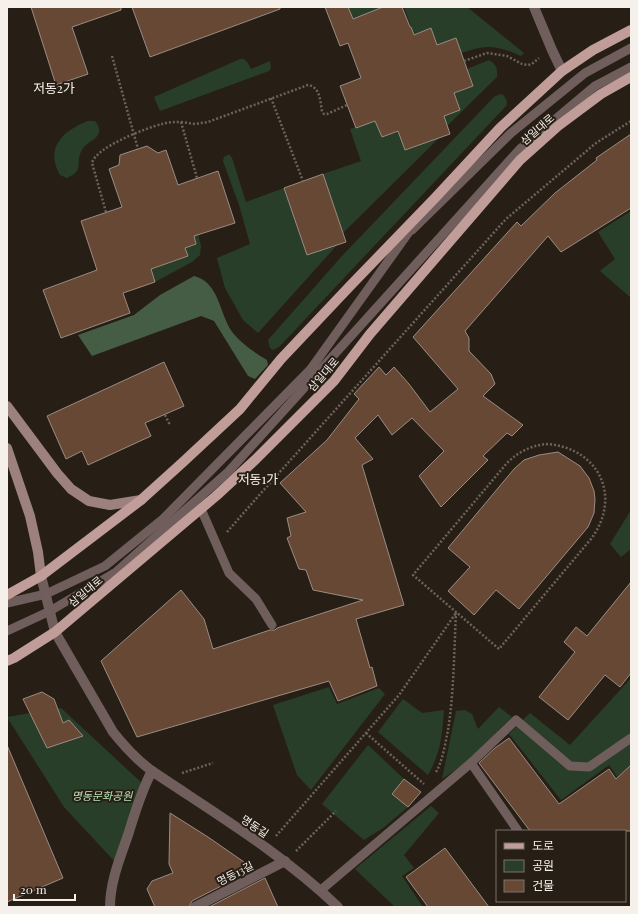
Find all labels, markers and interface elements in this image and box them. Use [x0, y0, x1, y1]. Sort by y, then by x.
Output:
district label: 저동2가 [33, 79, 75, 96]
street label: 삼일대로 [517, 110, 557, 148]
street label: 삼일대로 [304, 354, 342, 394]
district label: 저동1가 [238, 470, 278, 487]
street label: 삼일대로 [65, 572, 105, 610]
park label: 명동문화공원 [72, 788, 133, 803]
street label: 명동길 [238, 811, 272, 841]
legend [496, 830, 626, 902]
text: 도로 [532, 837, 554, 853]
street label: 명동13길 [214, 857, 256, 889]
text: 공원 [532, 857, 554, 873]
scale bar [14, 876, 75, 902]
text: 건물 [532, 877, 554, 893]
text: 20 m [20, 881, 47, 897]

